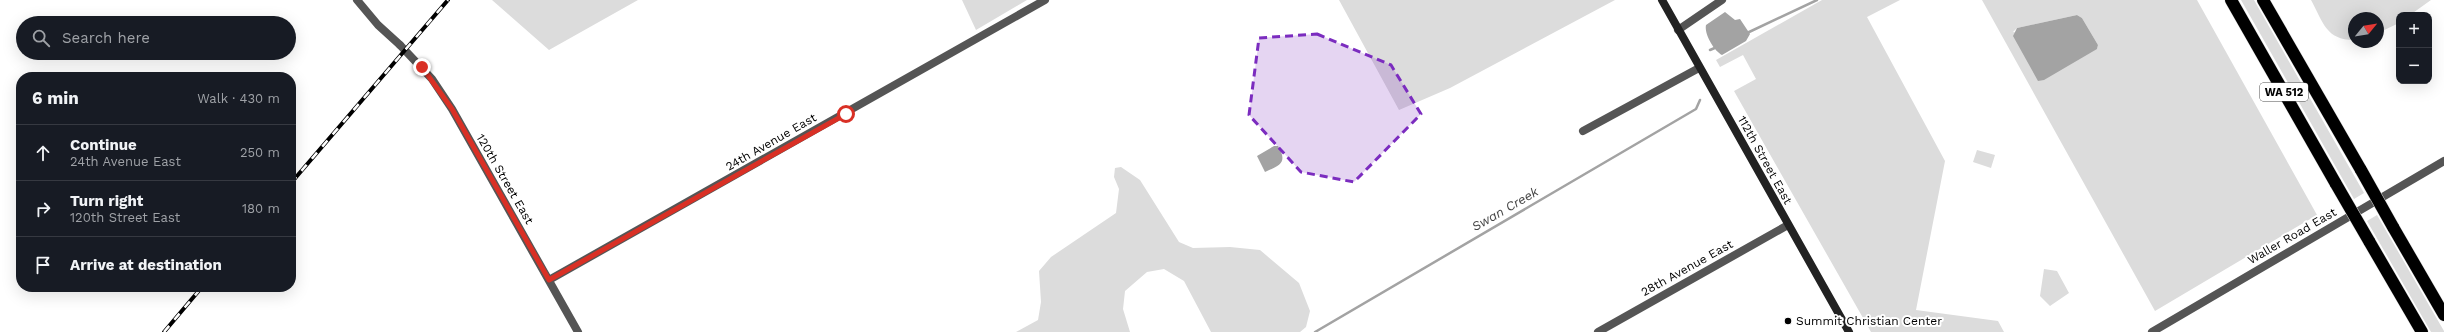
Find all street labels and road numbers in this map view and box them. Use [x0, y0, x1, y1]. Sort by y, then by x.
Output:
road number: WA 512 [2260, 83, 2308, 101]
street label: 24th Avenue East [723, 110, 819, 174]
street label: 112th Street East [1735, 113, 1795, 207]
street label: 120th Street East [474, 131, 536, 227]
street label: Waller Road East [2245, 205, 2339, 267]
street label: 28th Avenue East [1639, 237, 1735, 299]

